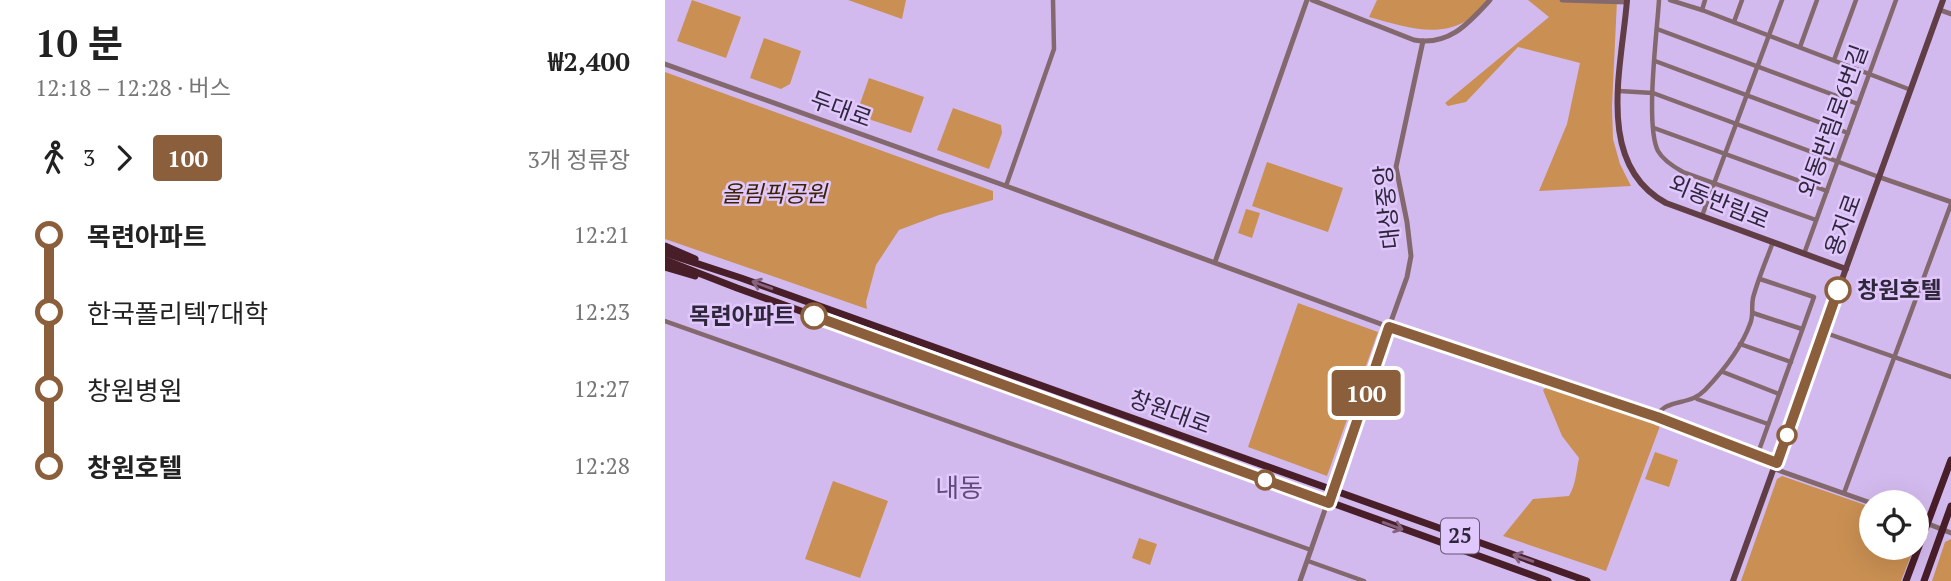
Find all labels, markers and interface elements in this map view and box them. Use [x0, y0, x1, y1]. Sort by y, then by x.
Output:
text: 10 분 [35, 18, 123, 68]
street label: 외동반림로6번길 [1791, 40, 1875, 201]
text: ₩2,400 [548, 44, 630, 78]
text: 12:18 – 12:28 · 버스 [35, 72, 231, 103]
street label: 두대로 [806, 83, 876, 134]
icon: walk [35, 139, 73, 177]
icon: forward [105, 139, 143, 177]
text: 3 [83, 142, 95, 173]
text: 100 [167, 142, 208, 174]
text: 3개 정류장 [528, 144, 630, 175]
street label: 대상중앙 [1367, 163, 1406, 251]
street label: 외동반림로 [1664, 167, 1774, 236]
park label: 올림픽공원 [721, 178, 829, 209]
street label: 용지로 [1817, 190, 1868, 260]
text: 목련아파트 [87, 219, 207, 253]
text: 12:21 [573, 219, 630, 250]
place label: 창원호텔 [1857, 274, 1942, 305]
marker: 창원호텔 [1825, 277, 1851, 303]
one-way arrow [751, 278, 773, 290]
text: 한국폴리텍7대학 [87, 296, 268, 330]
text: 12:23 [573, 296, 630, 327]
place label: 목련아파트 [689, 300, 795, 331]
marker: 목련아파트 [801, 303, 827, 329]
line badge: 100 [1326, 370, 1406, 416]
text: 창원병원 [87, 373, 183, 407]
text: 12:27 [573, 373, 630, 404]
text: 100 [1346, 377, 1386, 409]
street label: 창원대로 [1125, 382, 1215, 441]
unlabelled marker [1777, 425, 1797, 445]
text: 창원호텔 [87, 450, 183, 484]
text: 12:28 [573, 450, 630, 481]
district label: 내동 [935, 470, 983, 504]
unlabelled marker [1255, 470, 1275, 490]
map controls [1859, 490, 1929, 560]
button: locate [1859, 490, 1929, 560]
road number: 25 [1441, 518, 1479, 554]
one-way arrow [1382, 520, 1403, 533]
one-way arrow [1513, 551, 1535, 563]

